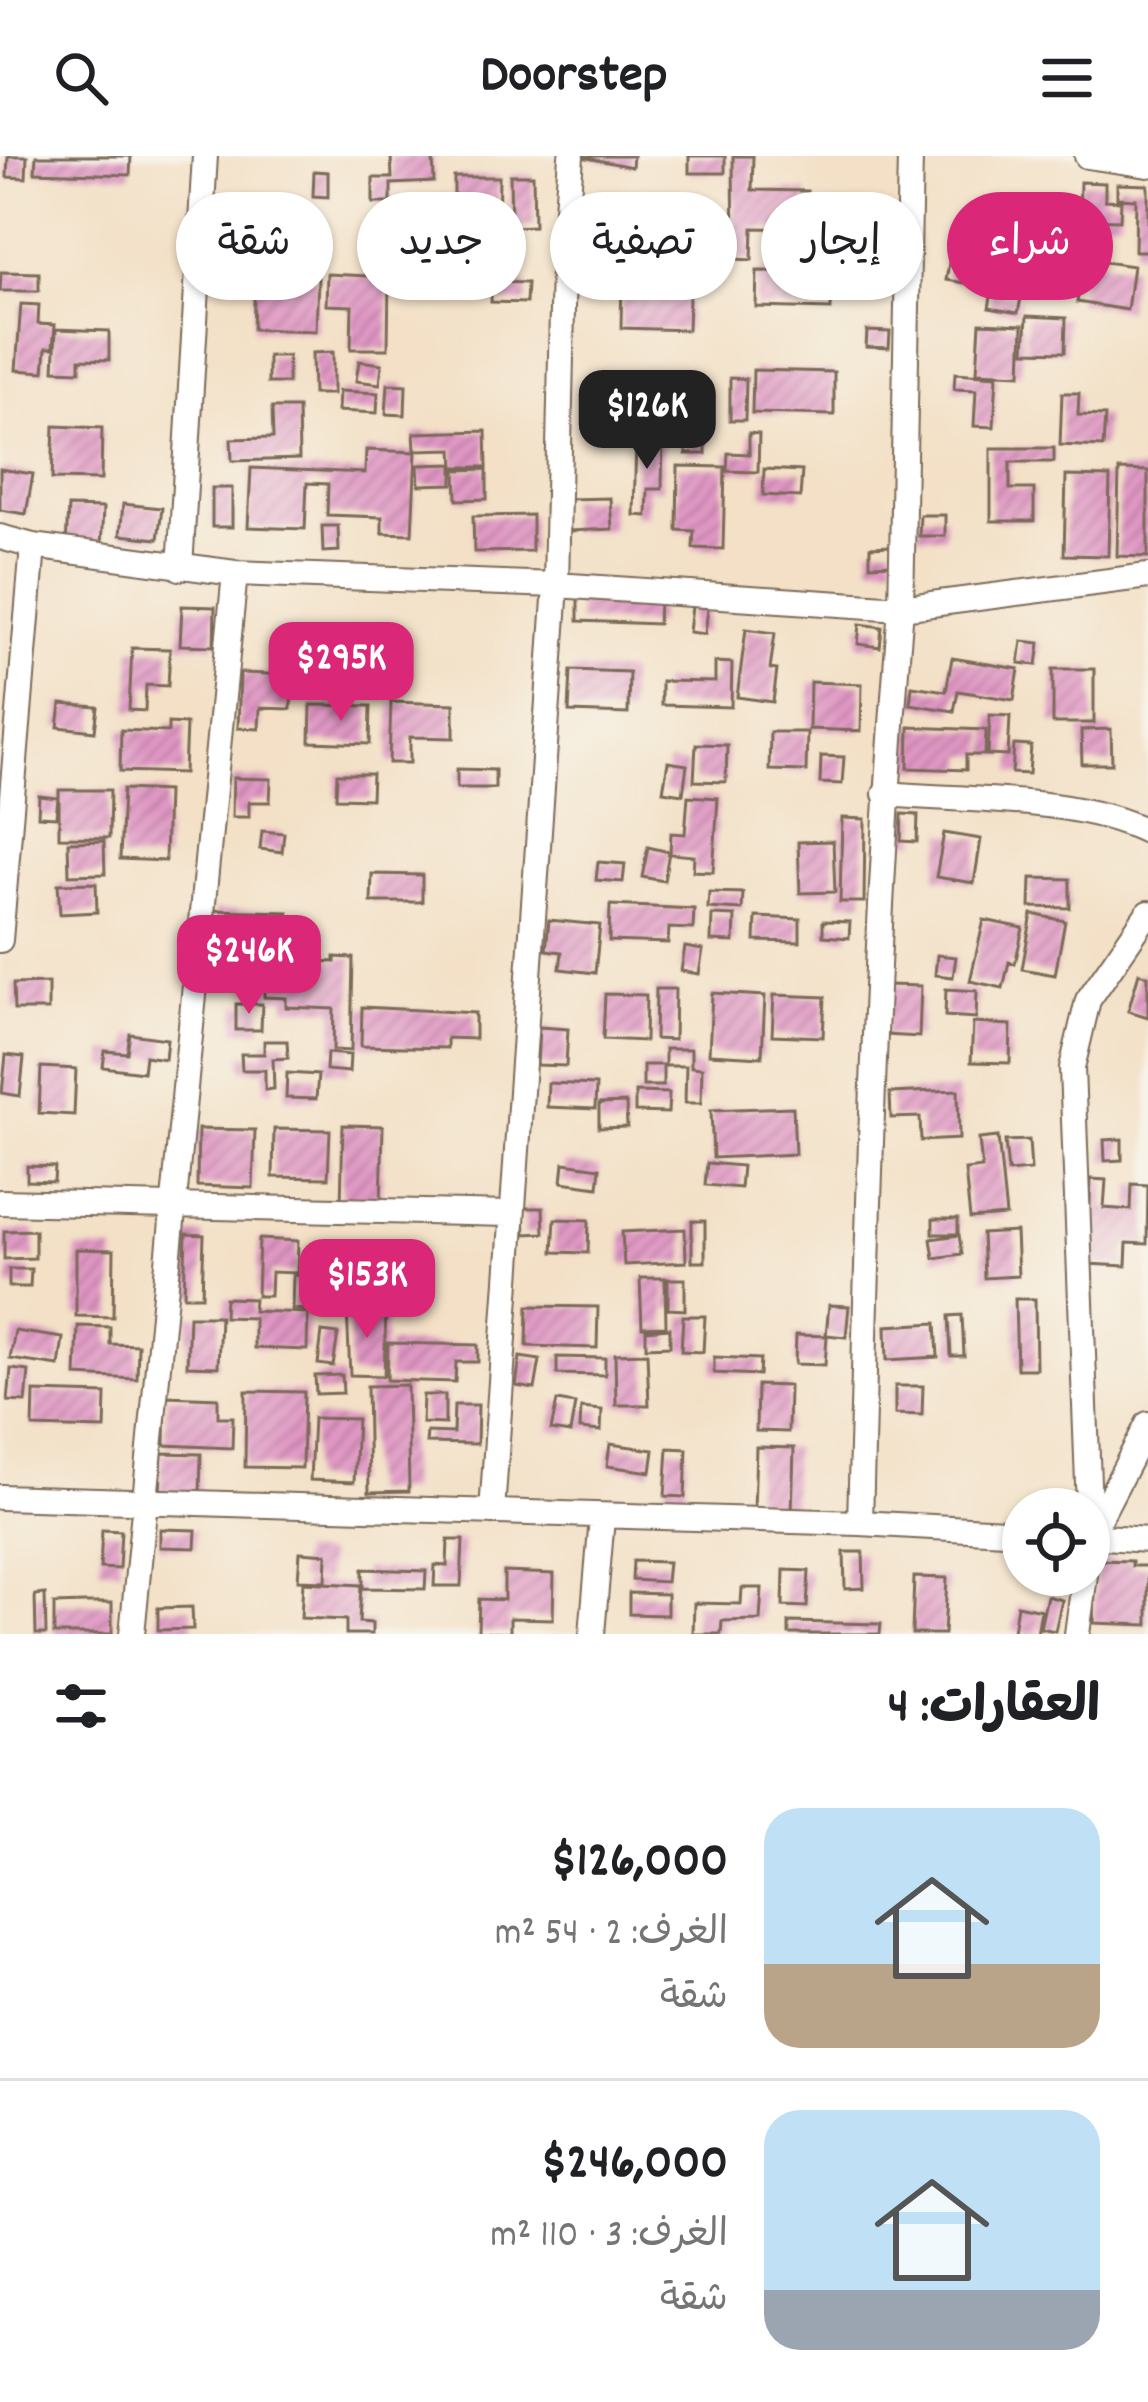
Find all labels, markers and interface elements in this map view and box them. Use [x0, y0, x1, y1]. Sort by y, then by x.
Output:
text: Doorstep [480, 40, 668, 117]
icon: search [48, 45, 114, 111]
icon: menu [1034, 45, 1100, 111]
chip: شقة [176, 192, 333, 300]
chip: جديد [357, 192, 526, 300]
chip: تصفية [550, 192, 737, 300]
chip: إيجار [761, 192, 923, 300]
chip: شراء [947, 192, 1113, 300]
pin: $126K [563, 370, 731, 472]
text: $126K [606, 381, 688, 436]
pin: $295K [257, 622, 425, 724]
text: $295K [296, 633, 386, 688]
pin: $246K [165, 915, 333, 1017]
text: $246K [204, 926, 294, 981]
pin: $153K [283, 1239, 451, 1341]
text: $153K [326, 1250, 408, 1305]
map controls [1002, 1488, 1110, 1596]
button: locate [1002, 1488, 1110, 1596]
icon: filters [48, 1673, 114, 1739]
text: العقارات: 4 [888, 1674, 1100, 1746]
text: $126,000 [551, 1828, 728, 1900]
icon: home [860, 1856, 1004, 2000]
text: الغرف: 2 · 54 m² [495, 1908, 728, 1963]
text: شقة [660, 1972, 728, 2027]
text: $246,000 [541, 2130, 728, 2202]
icon: home [860, 2158, 1004, 2302]
text: الغرف: 3 · 110 m² [490, 2210, 728, 2265]
text: شقة [660, 2274, 728, 2329]

